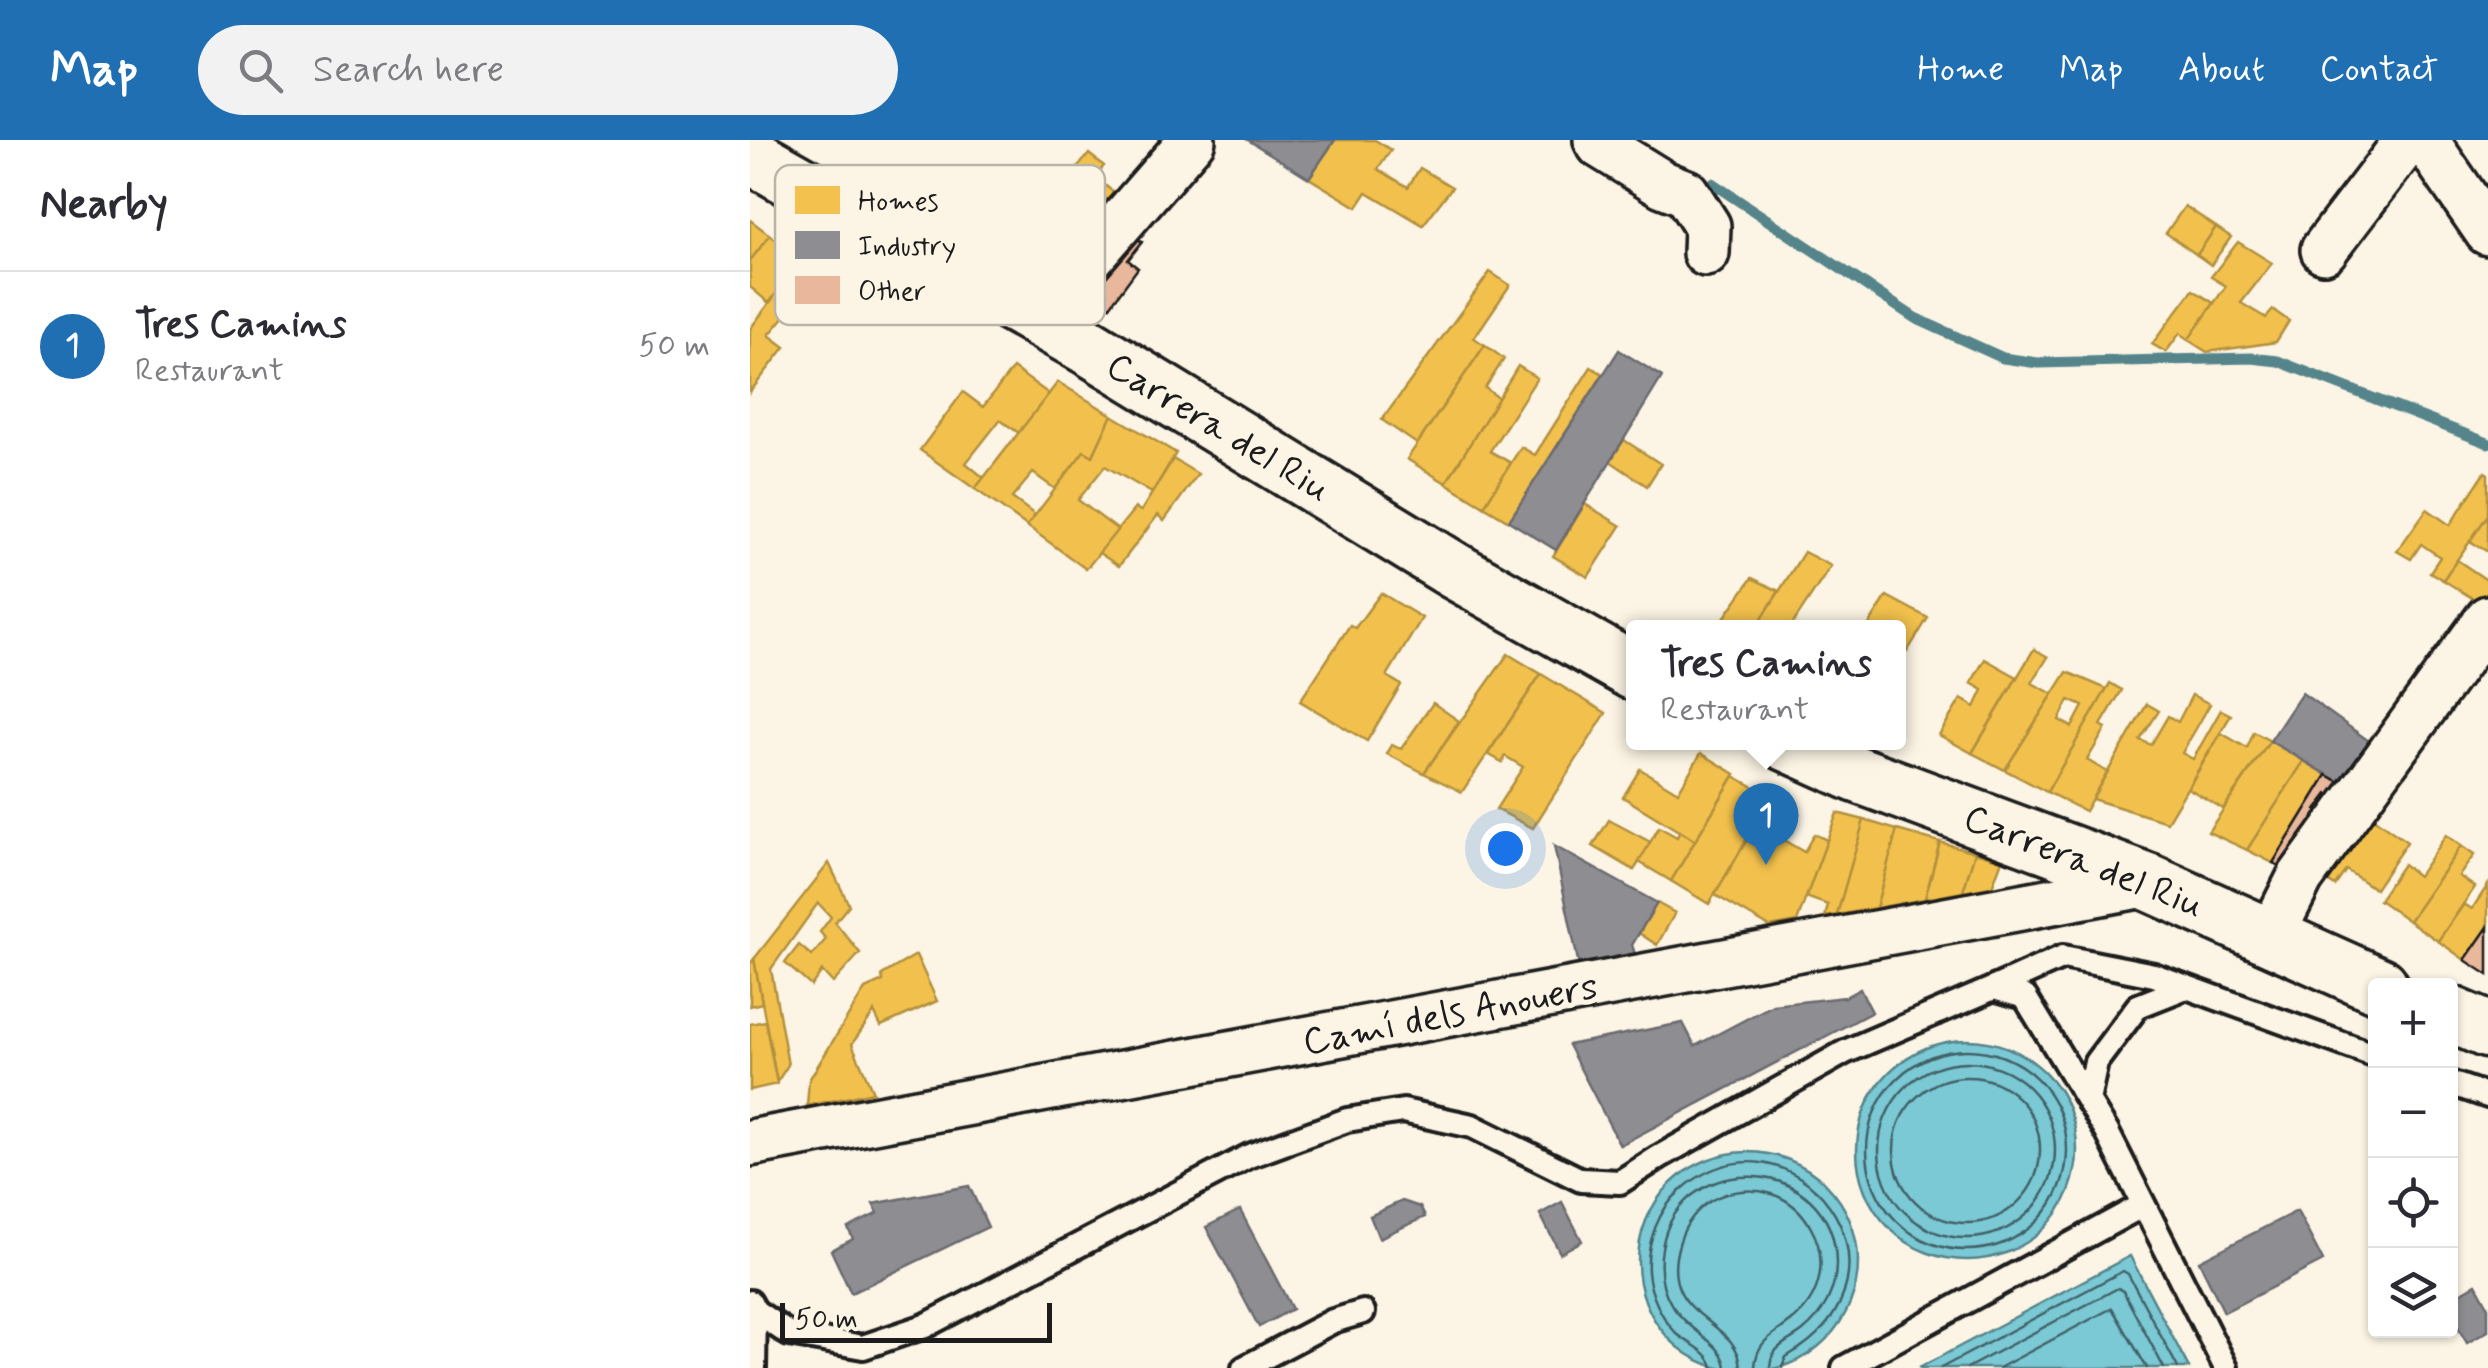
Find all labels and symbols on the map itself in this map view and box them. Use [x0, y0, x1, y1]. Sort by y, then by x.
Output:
legend [775, 165, 1105, 325]
text: Homes [858, 184, 939, 221]
text: Industry [858, 229, 956, 266]
text: Other [858, 274, 926, 311]
street label: Carrera del Riu [1097, 342, 1339, 514]
pin: 1 [1734, 782, 1798, 865]
street label: Carrera del Riu [1956, 794, 2210, 930]
your location [1480, 823, 1531, 874]
street label: Camí dels Anouers [1299, 963, 1602, 1068]
scale bar [780, 1298, 1052, 1342]

